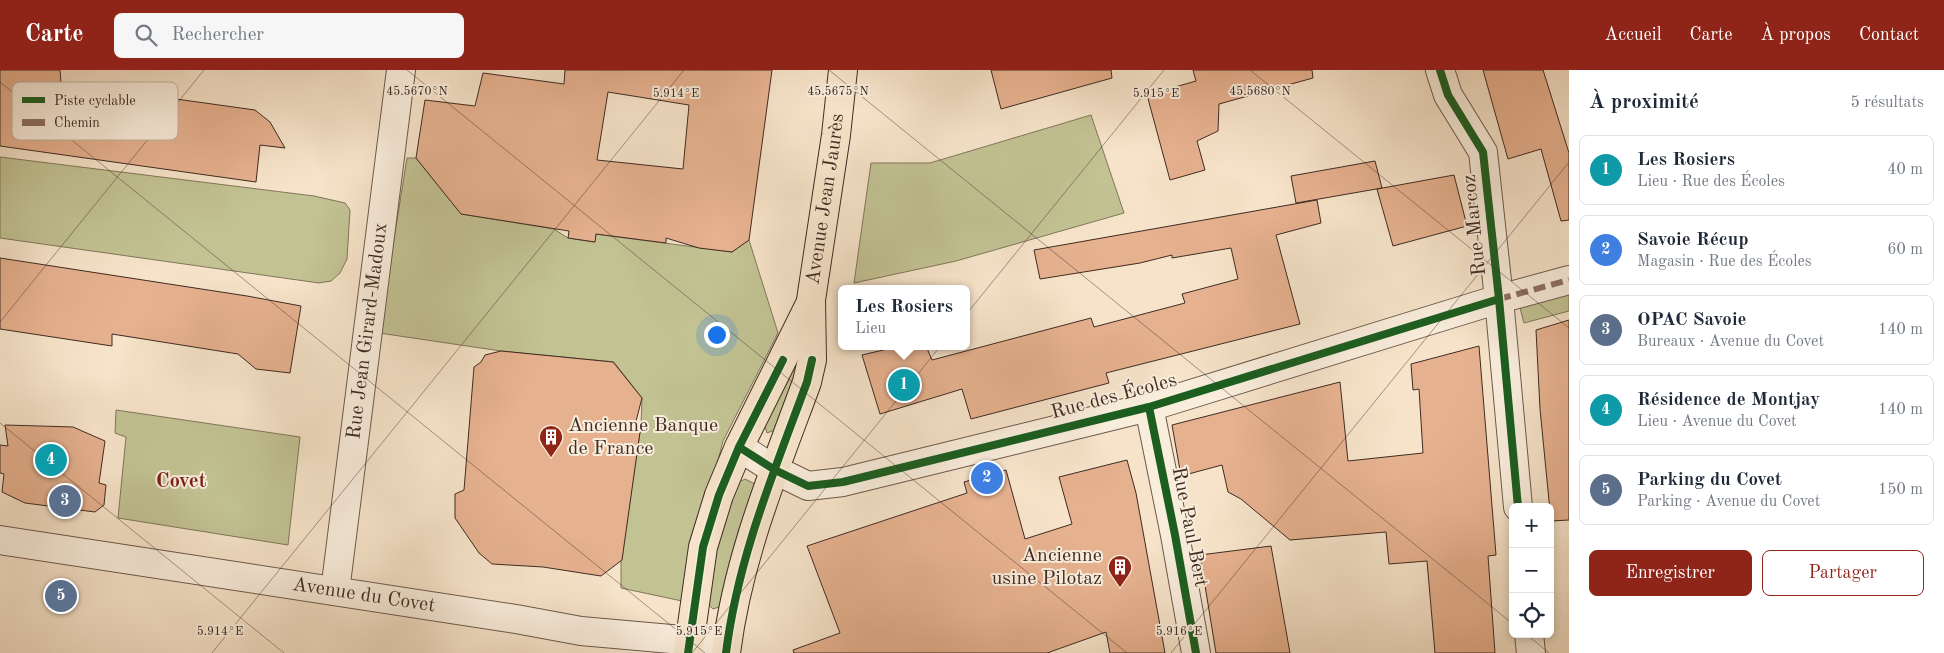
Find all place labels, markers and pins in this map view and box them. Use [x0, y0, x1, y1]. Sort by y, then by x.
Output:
pin: 1 [888, 366, 920, 404]
place label: Ancienne Banque de France [568, 416, 718, 459]
building icon: Ancienne Banque de France [538, 424, 564, 458]
pin: 4 [35, 441, 67, 479]
pin: 2 [971, 459, 1003, 497]
pin: 3 [49, 482, 81, 520]
place label: Ancienne usine Pilotaz [992, 546, 1102, 589]
building icon: Ancienne usine Pilotaz [1107, 554, 1133, 588]
pin: 5 [45, 577, 77, 615]

